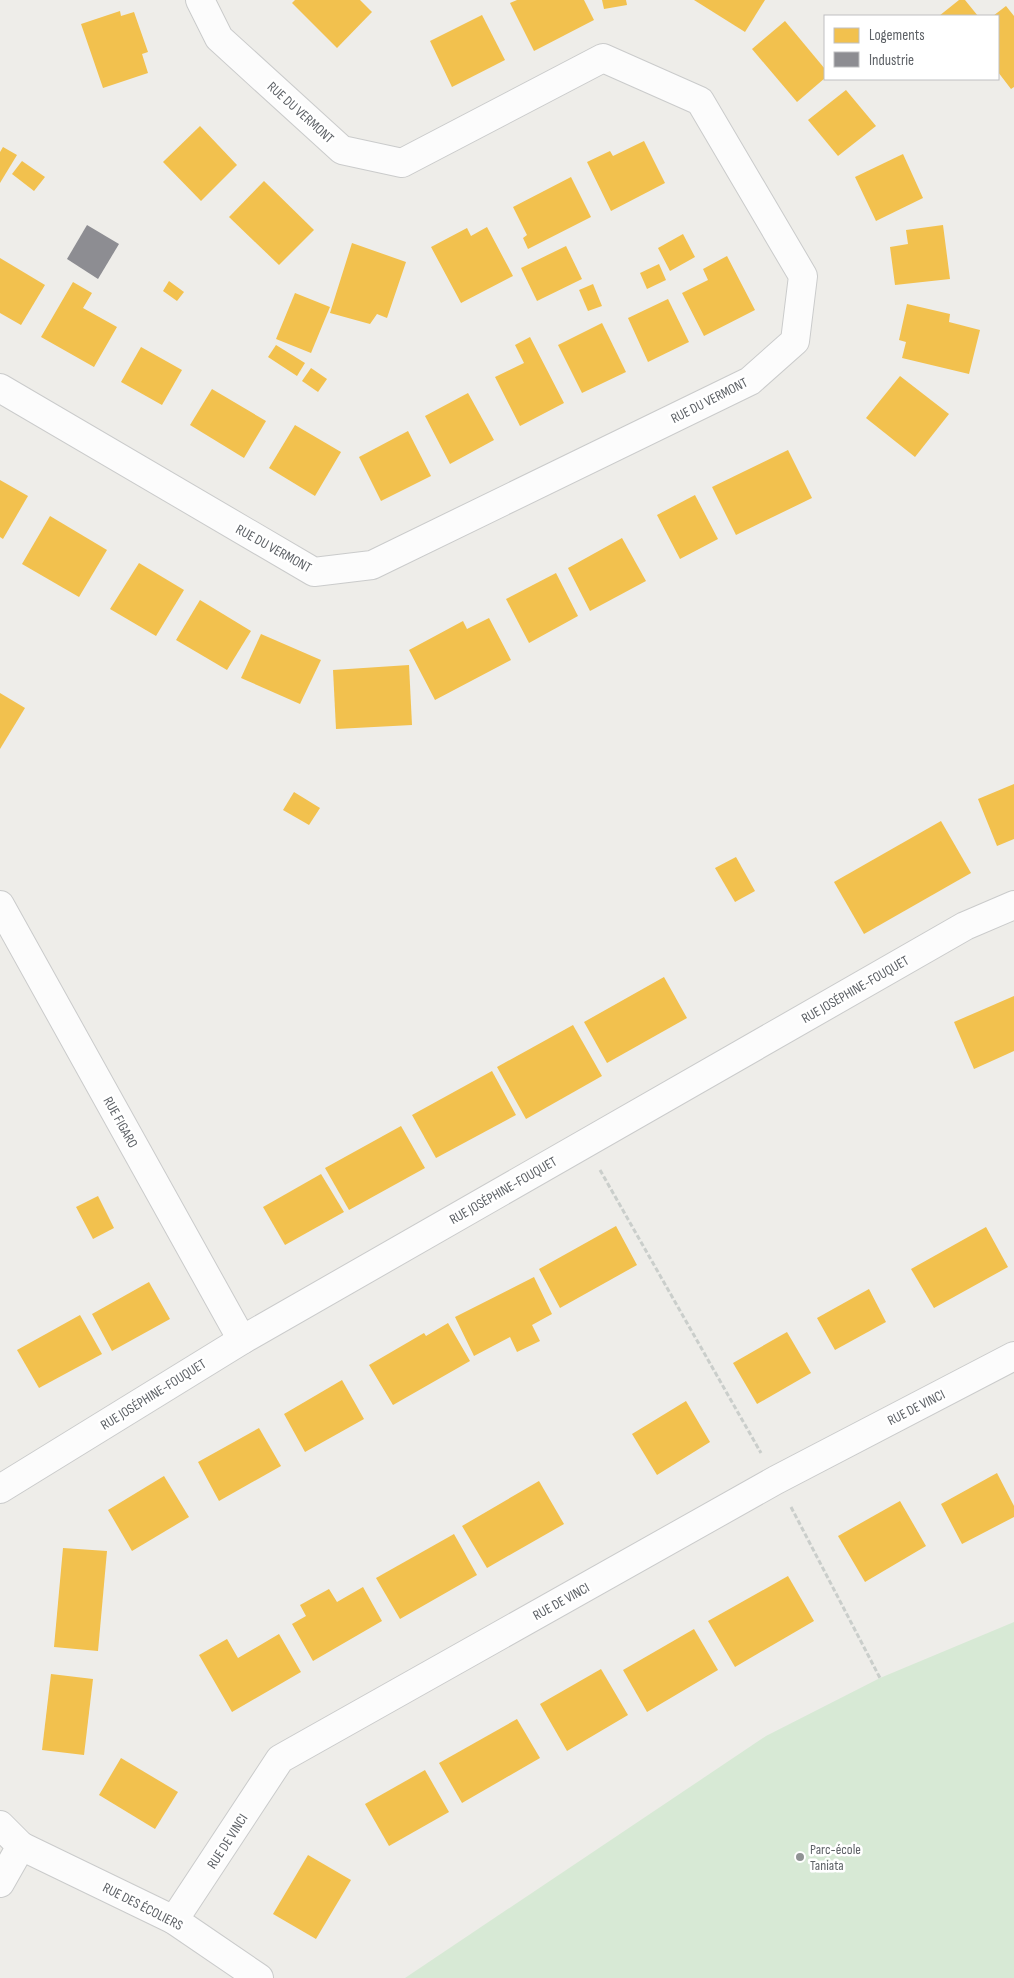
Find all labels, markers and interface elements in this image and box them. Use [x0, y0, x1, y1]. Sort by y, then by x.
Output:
legend [824, 15, 999, 80]
text: Logements [869, 26, 925, 45]
text: Industrie [869, 51, 914, 70]
street label: RUE DU VERMONT [264, 78, 338, 147]
street label: RUE DU VERMONT [668, 374, 751, 427]
street label: RUE DU VERMONT [233, 521, 315, 576]
street label: RUE JOSÉPHINE-FOUQUET [799, 952, 912, 1027]
street label: RUE FIGARO [100, 1094, 142, 1151]
street label: RUE JOSÉPHINE-FOUQUET [447, 1153, 560, 1228]
street label: RUE JOSÉPHINE-FOUQUET [97, 1355, 209, 1434]
street label: RUE DE VINCI [885, 1386, 948, 1429]
street label: RUE DE VINCI [530, 1579, 593, 1624]
street label: RUE DE VINCI [203, 1811, 251, 1872]
place label: Parc-école Taniata [810, 1841, 861, 1874]
marker: Parc-école Taniata [794, 1851, 806, 1863]
street label: RUE DES ÉCOLIERS [100, 1879, 186, 1934]

